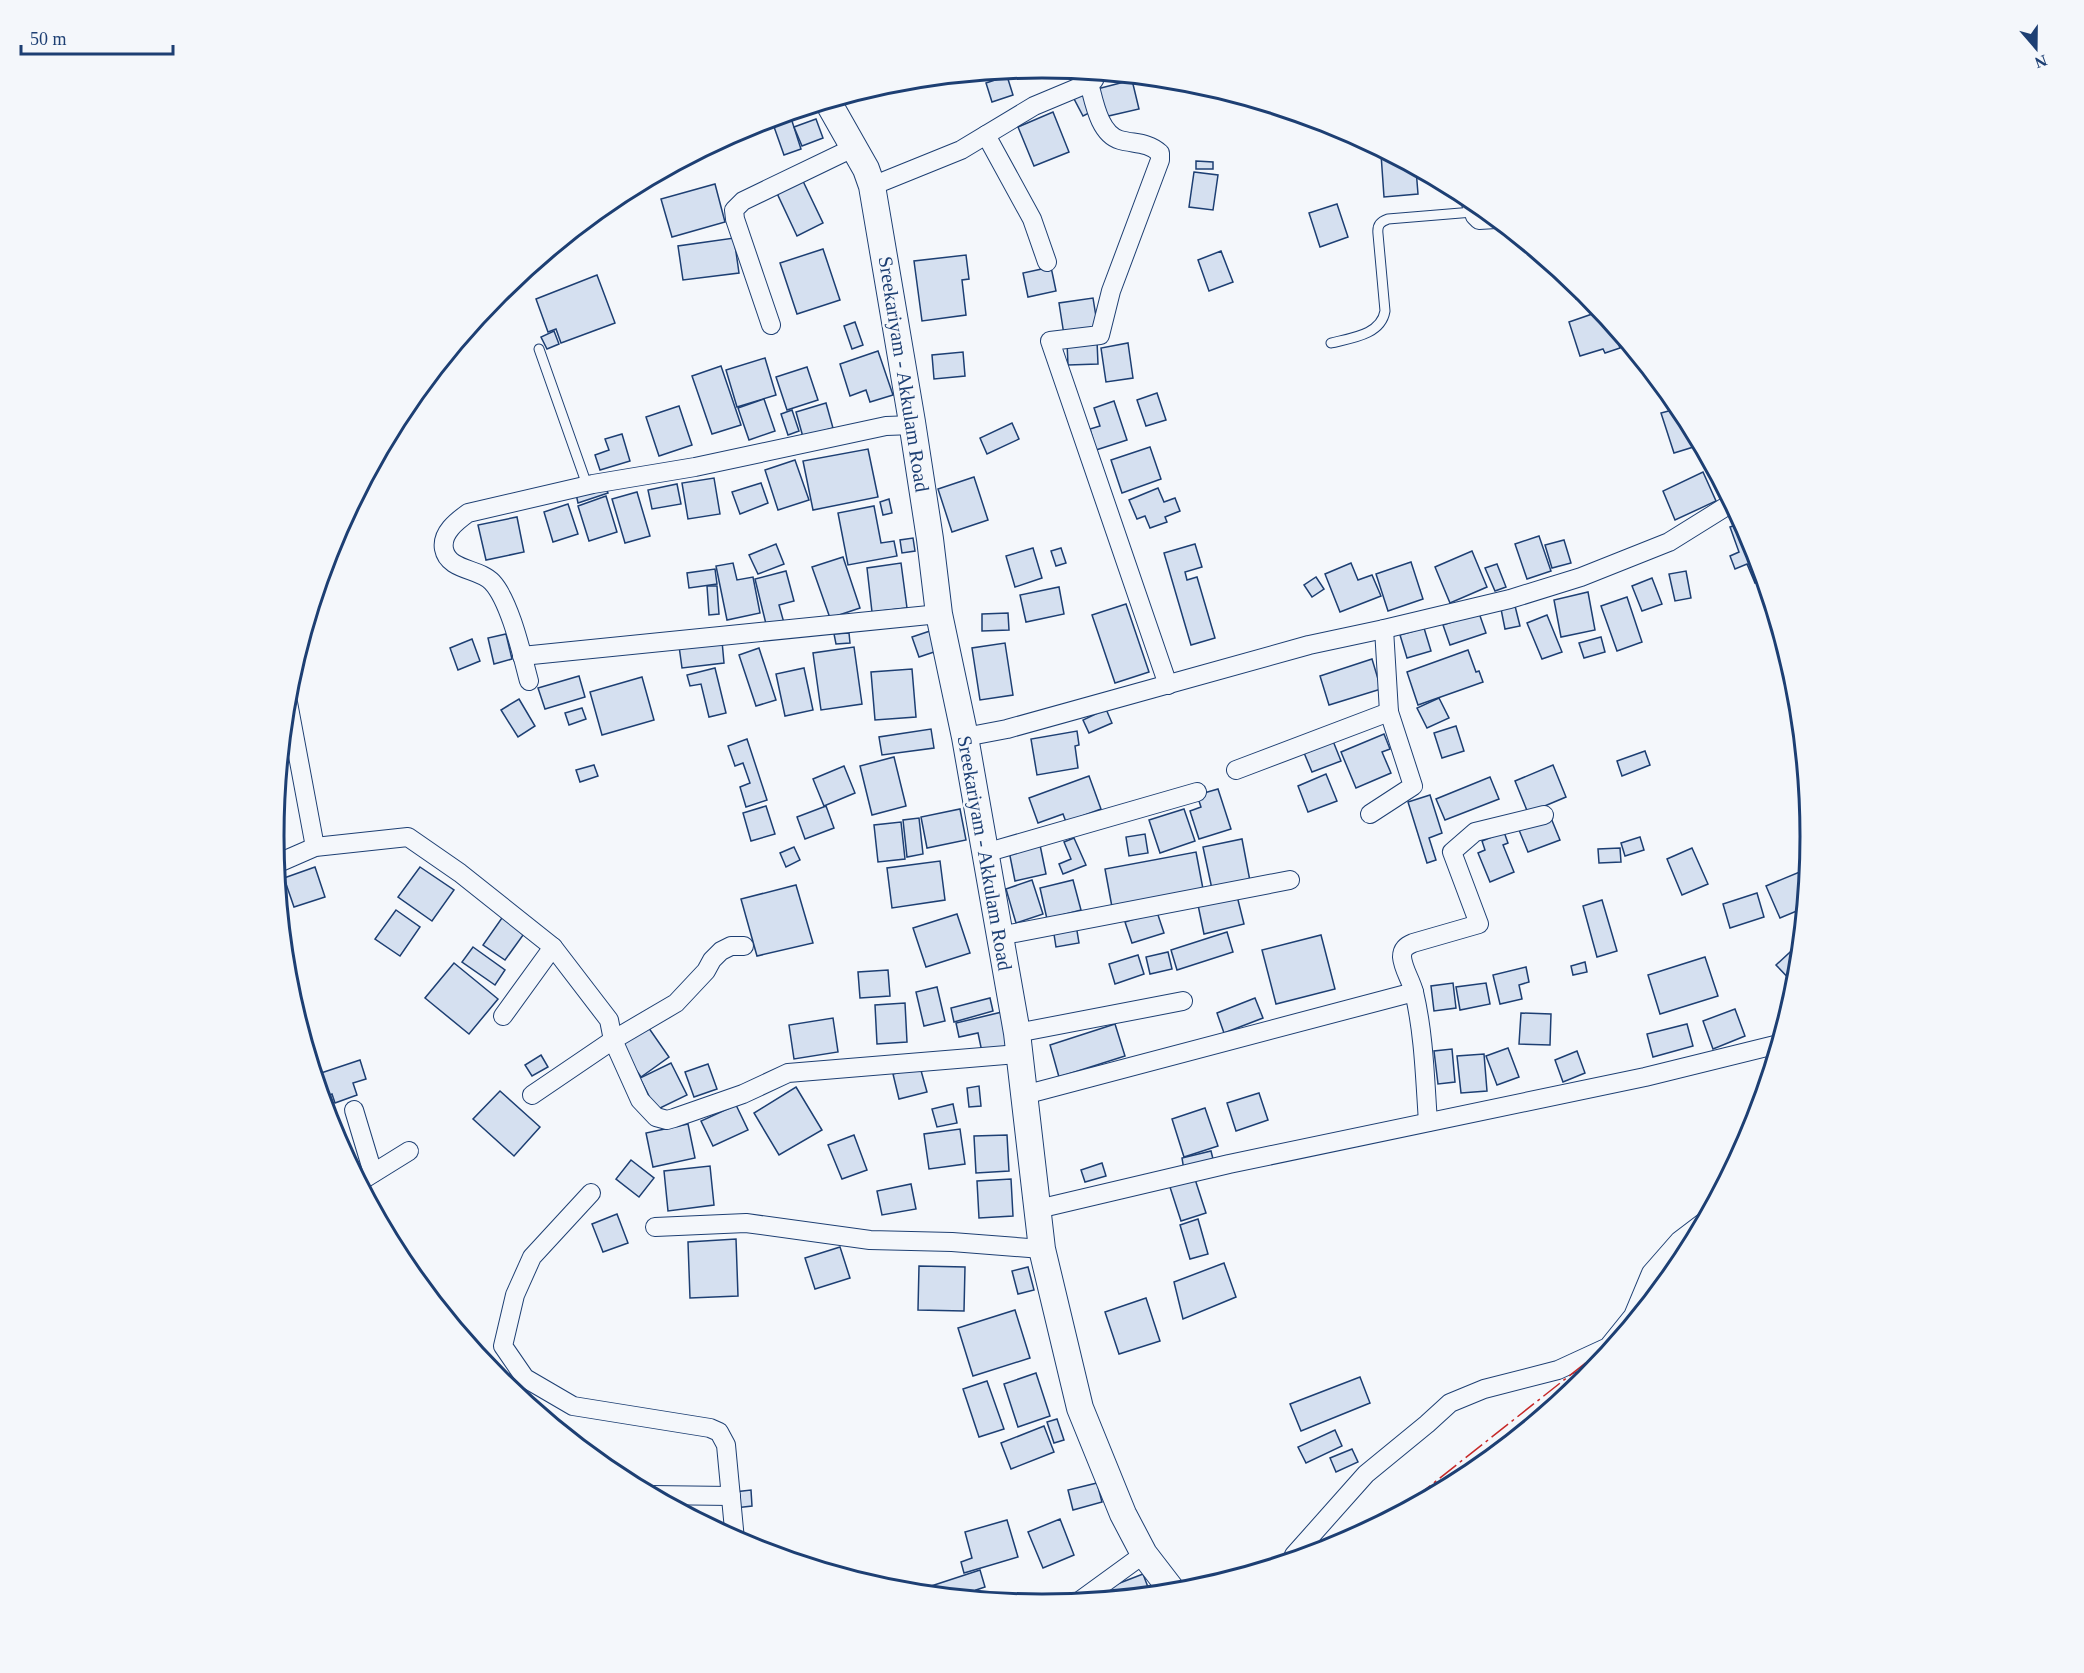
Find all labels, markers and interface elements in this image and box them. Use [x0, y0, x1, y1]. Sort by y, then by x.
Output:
scale bar [21, 18, 172, 56]
north arrow [2006, 18, 2066, 78]
text: 50 m [30, 29, 67, 49]
text: N [2032, 52, 2049, 72]
street label: Sreekariyam - Akkulam Road [874, 255, 934, 494]
street label: Sreekariyam - Akkulam Road [952, 734, 1017, 972]

